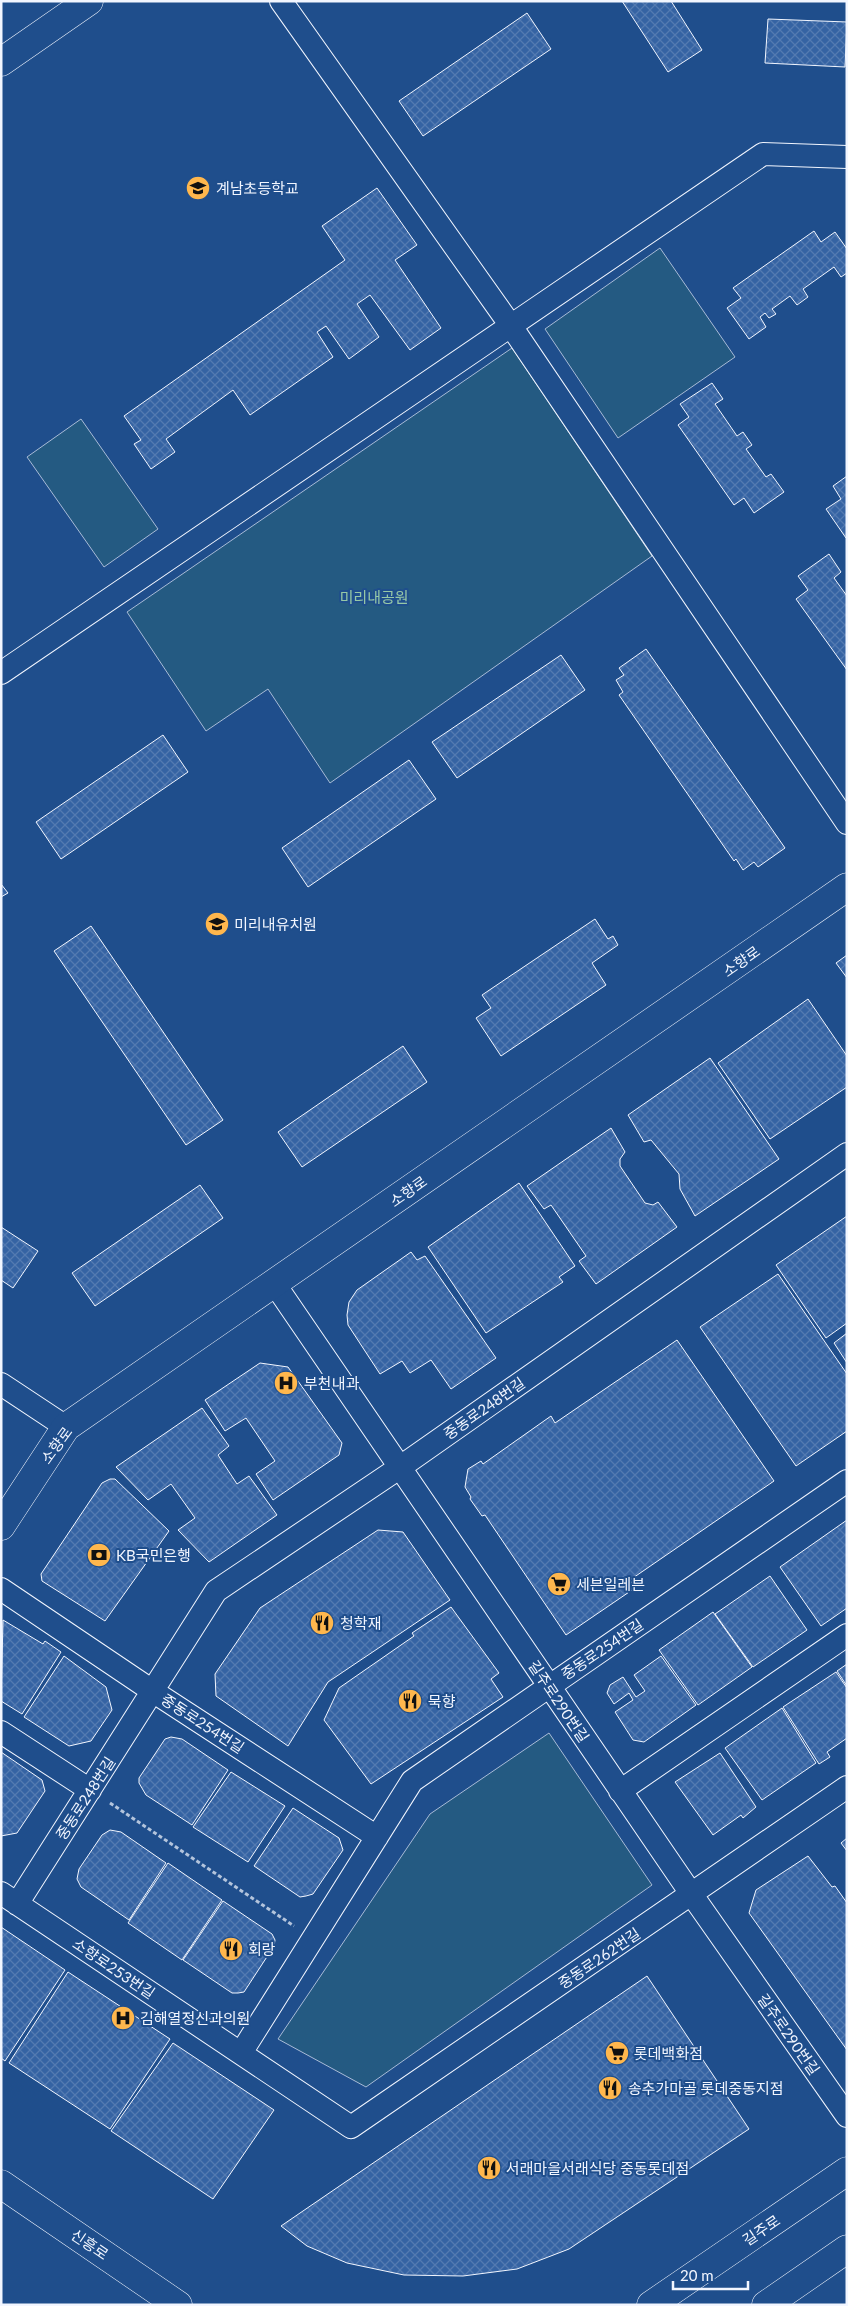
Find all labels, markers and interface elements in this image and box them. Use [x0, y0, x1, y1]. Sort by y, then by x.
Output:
school or university icon: 계남초등학교 [185, 175, 211, 201]
place label: 계남초등학교 [216, 179, 299, 197]
park label: 미리내공원 [339, 588, 409, 606]
school or university icon: 미리내유치원 [204, 911, 230, 937]
place label: 미리내유치원 [234, 915, 317, 933]
street label: 소향로 [719, 942, 763, 980]
street label: 소향로 [386, 1172, 430, 1210]
hospital icon: 부천내과 [273, 1370, 299, 1396]
street label: 중동로248번길 [440, 1373, 528, 1443]
place label: 부천내과 [304, 1374, 359, 1392]
street label: 소향로 [37, 1423, 75, 1467]
bank icon: KB국민은행 [86, 1542, 112, 1568]
place label: KB국민은행 [116, 1546, 191, 1564]
supermarket icon: 세븐일레븐 [546, 1571, 572, 1597]
place label: 세븐일레븐 [576, 1575, 645, 1593]
restaurant icon: 청학재 [309, 1610, 335, 1636]
place label: 청학재 [340, 1614, 381, 1632]
street label: 중동로254번길 [558, 1615, 646, 1683]
street label: 길주로290번길 [525, 1657, 593, 1745]
restaurant icon: 묵향 [397, 1688, 423, 1714]
street label: 중동로254번길 [158, 1690, 248, 1756]
place label: 묵향 [428, 1692, 456, 1710]
street label: 중동로248번길 [52, 1753, 118, 1843]
street label: 중동로262번길 [555, 1924, 643, 1992]
street label: 소향로253번길 [70, 1934, 158, 2002]
restaurant icon: 회랑 [218, 1936, 244, 1962]
place label: 회랑 [248, 1940, 276, 1958]
street label: 길주로290번길 [754, 1990, 824, 2078]
hospital icon: 김해열정신과의원 [110, 2005, 136, 2031]
place label: 김해열정신과의원 [140, 2009, 250, 2027]
supermarket icon: 롯데백화점 [604, 2040, 630, 2066]
place label: 롯데백화점 [634, 2044, 703, 2062]
restaurant icon: 송추가마골 롯데중동지점 [597, 2075, 623, 2101]
place label: 송추가마골 롯데중동지점 [628, 2079, 784, 2097]
restaurant icon: 서래마을서래식당 중동롯데점 [476, 2155, 502, 2181]
place label: 서래마을서래식당 중동롯데점 [506, 2159, 689, 2177]
street label: 길주로 [739, 2211, 783, 2249]
street label: 신흥로 [68, 2225, 112, 2263]
scale bar [673, 2258, 748, 2290]
text: 20 m [680, 2266, 714, 2284]

